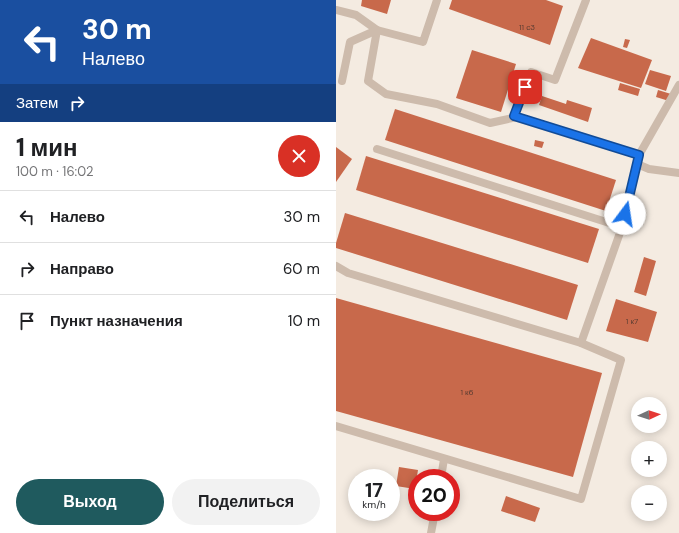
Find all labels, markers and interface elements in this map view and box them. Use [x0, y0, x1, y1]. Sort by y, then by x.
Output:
text: 30 m [82, 11, 152, 48]
icon: left [16, 16, 68, 68]
house number: 11 с3 [519, 22, 535, 32]
text: Налево [82, 47, 145, 71]
pin [508, 70, 542, 104]
icon: arrive [514, 76, 536, 98]
icon: right [66, 92, 88, 114]
text: Затем [16, 93, 58, 113]
text: 1 мин [16, 132, 77, 163]
button: close [278, 135, 320, 177]
text: 100 m · 16:02 [16, 163, 93, 180]
position arrow [604, 193, 646, 235]
icon: left [16, 206, 38, 228]
text: Налево [50, 207, 105, 227]
text: 30 m [284, 207, 320, 227]
icon: right [16, 258, 38, 280]
text: Направо [50, 259, 114, 279]
text: 60 m [283, 259, 320, 279]
icon: arrive [16, 310, 38, 332]
text: Пункт назначения [50, 311, 183, 331]
text: 10 m [288, 311, 320, 331]
house number: 1 к7 [626, 316, 638, 326]
house number: 1 к6 [460, 387, 474, 397]
north arrow [631, 397, 667, 433]
map controls [631, 397, 667, 521]
button: + [631, 441, 667, 477]
speed limit sign: 20 [408, 469, 460, 521]
text: 17 [365, 477, 383, 503]
button: Выход [16, 479, 164, 525]
button: Поделиться [172, 479, 320, 525]
button: − [631, 485, 667, 521]
text: km/h [362, 498, 386, 511]

